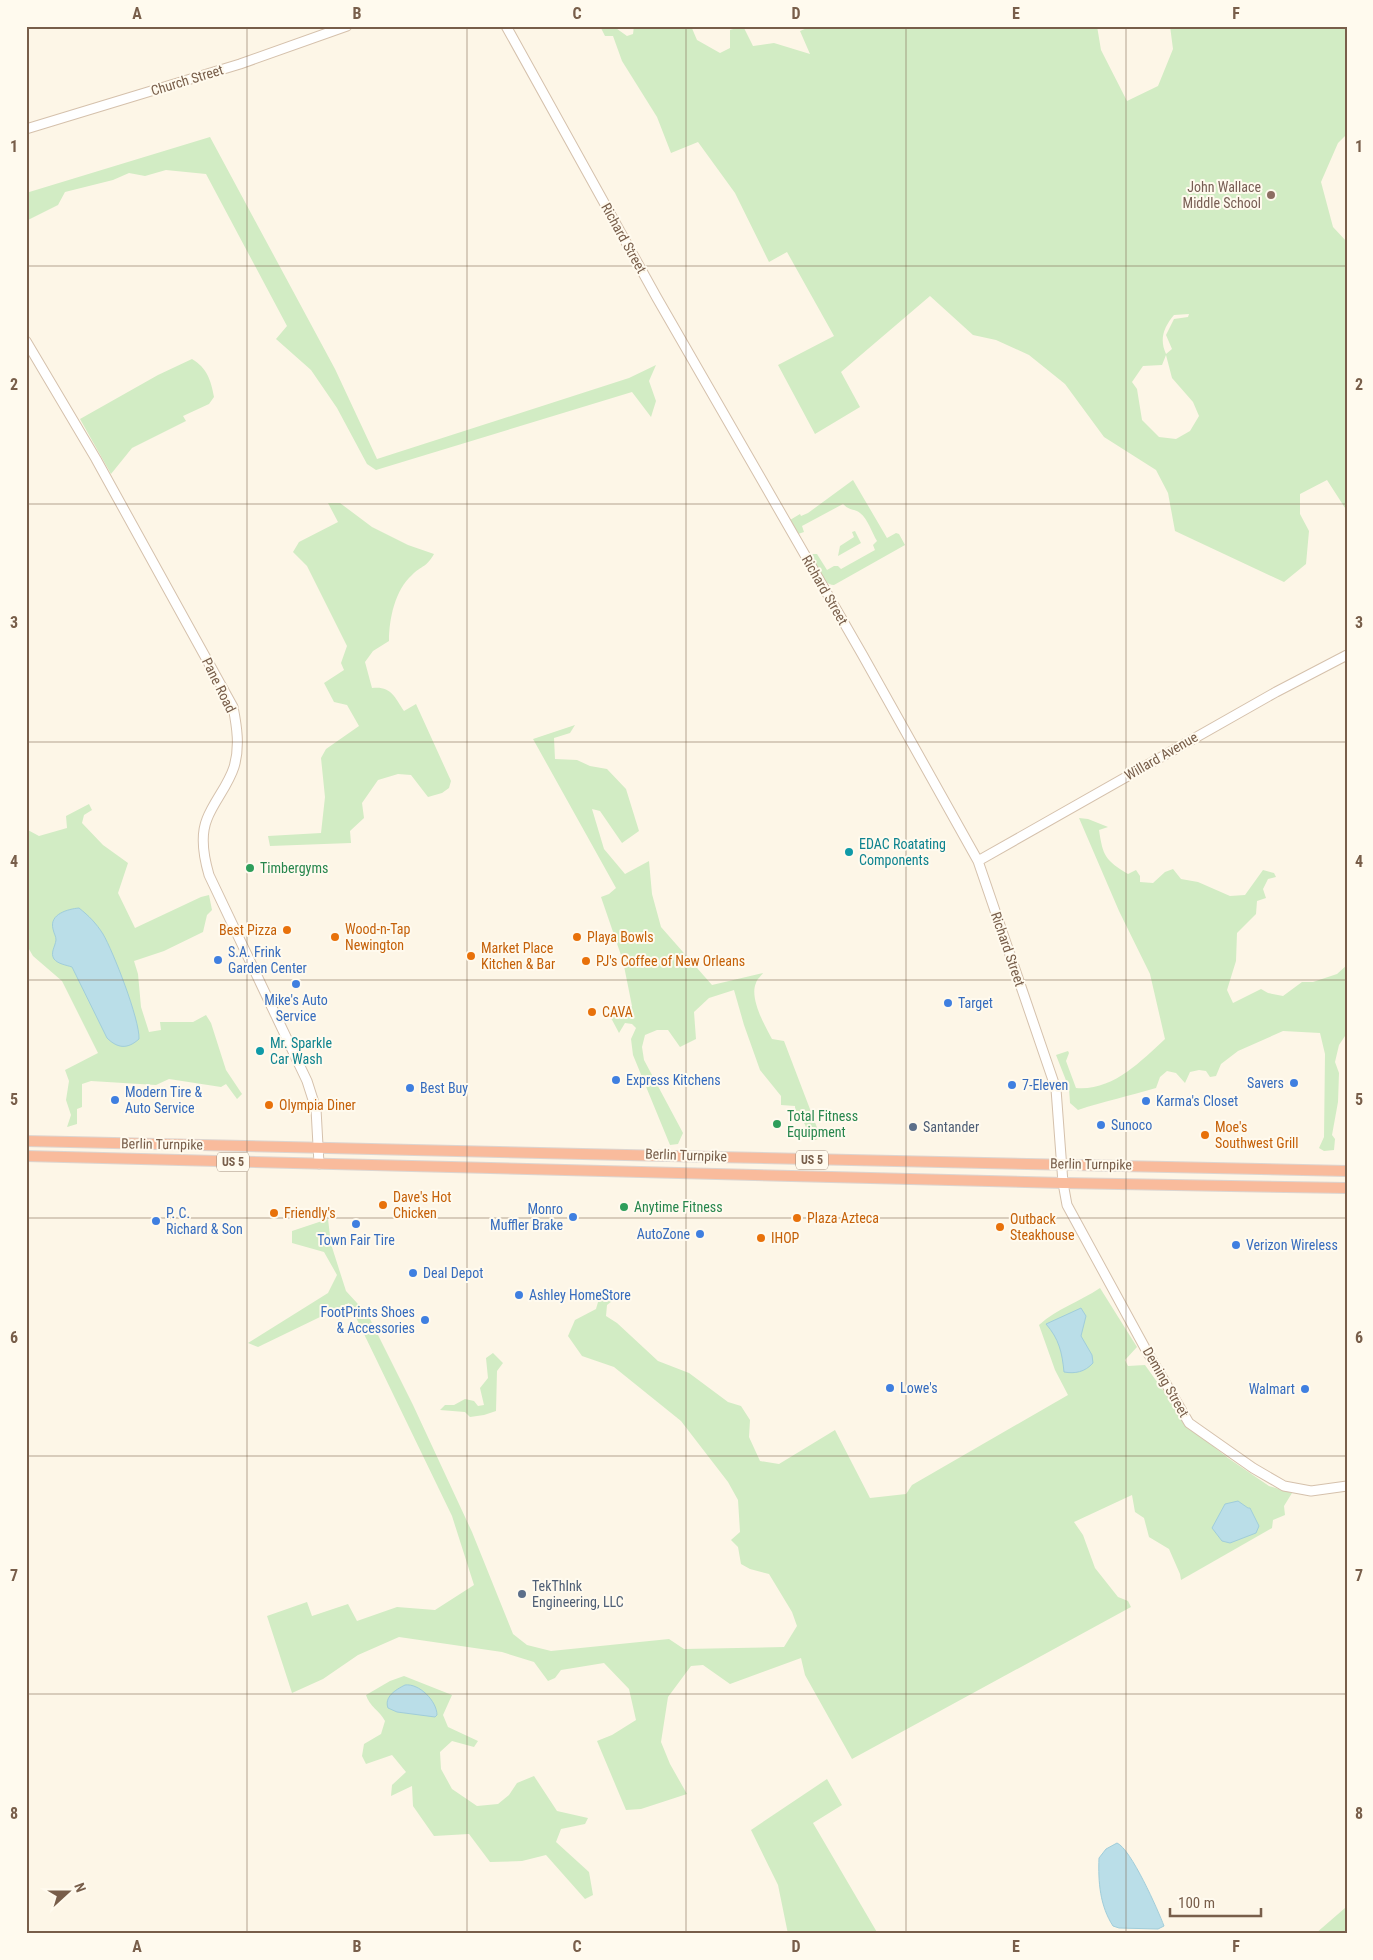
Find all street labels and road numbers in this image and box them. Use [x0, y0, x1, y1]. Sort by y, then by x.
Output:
street label: Church Street [149, 61, 225, 99]
street label: Richard Street [598, 200, 650, 276]
street label: Richard Street [799, 552, 851, 628]
street label: Pane Road [199, 655, 239, 715]
street label: Willard Avenue [1122, 728, 1201, 783]
street label: Richard Street [988, 910, 1028, 988]
street label: Berlin Turnpike [121, 1135, 204, 1153]
street label: Berlin Turnpike [645, 1146, 728, 1164]
road number: US 5 [796, 1150, 828, 1170]
road number: US 5 [217, 1152, 249, 1172]
street label: Berlin Turnpike [1050, 1155, 1133, 1173]
street label: Deming Street [1140, 1344, 1192, 1420]

